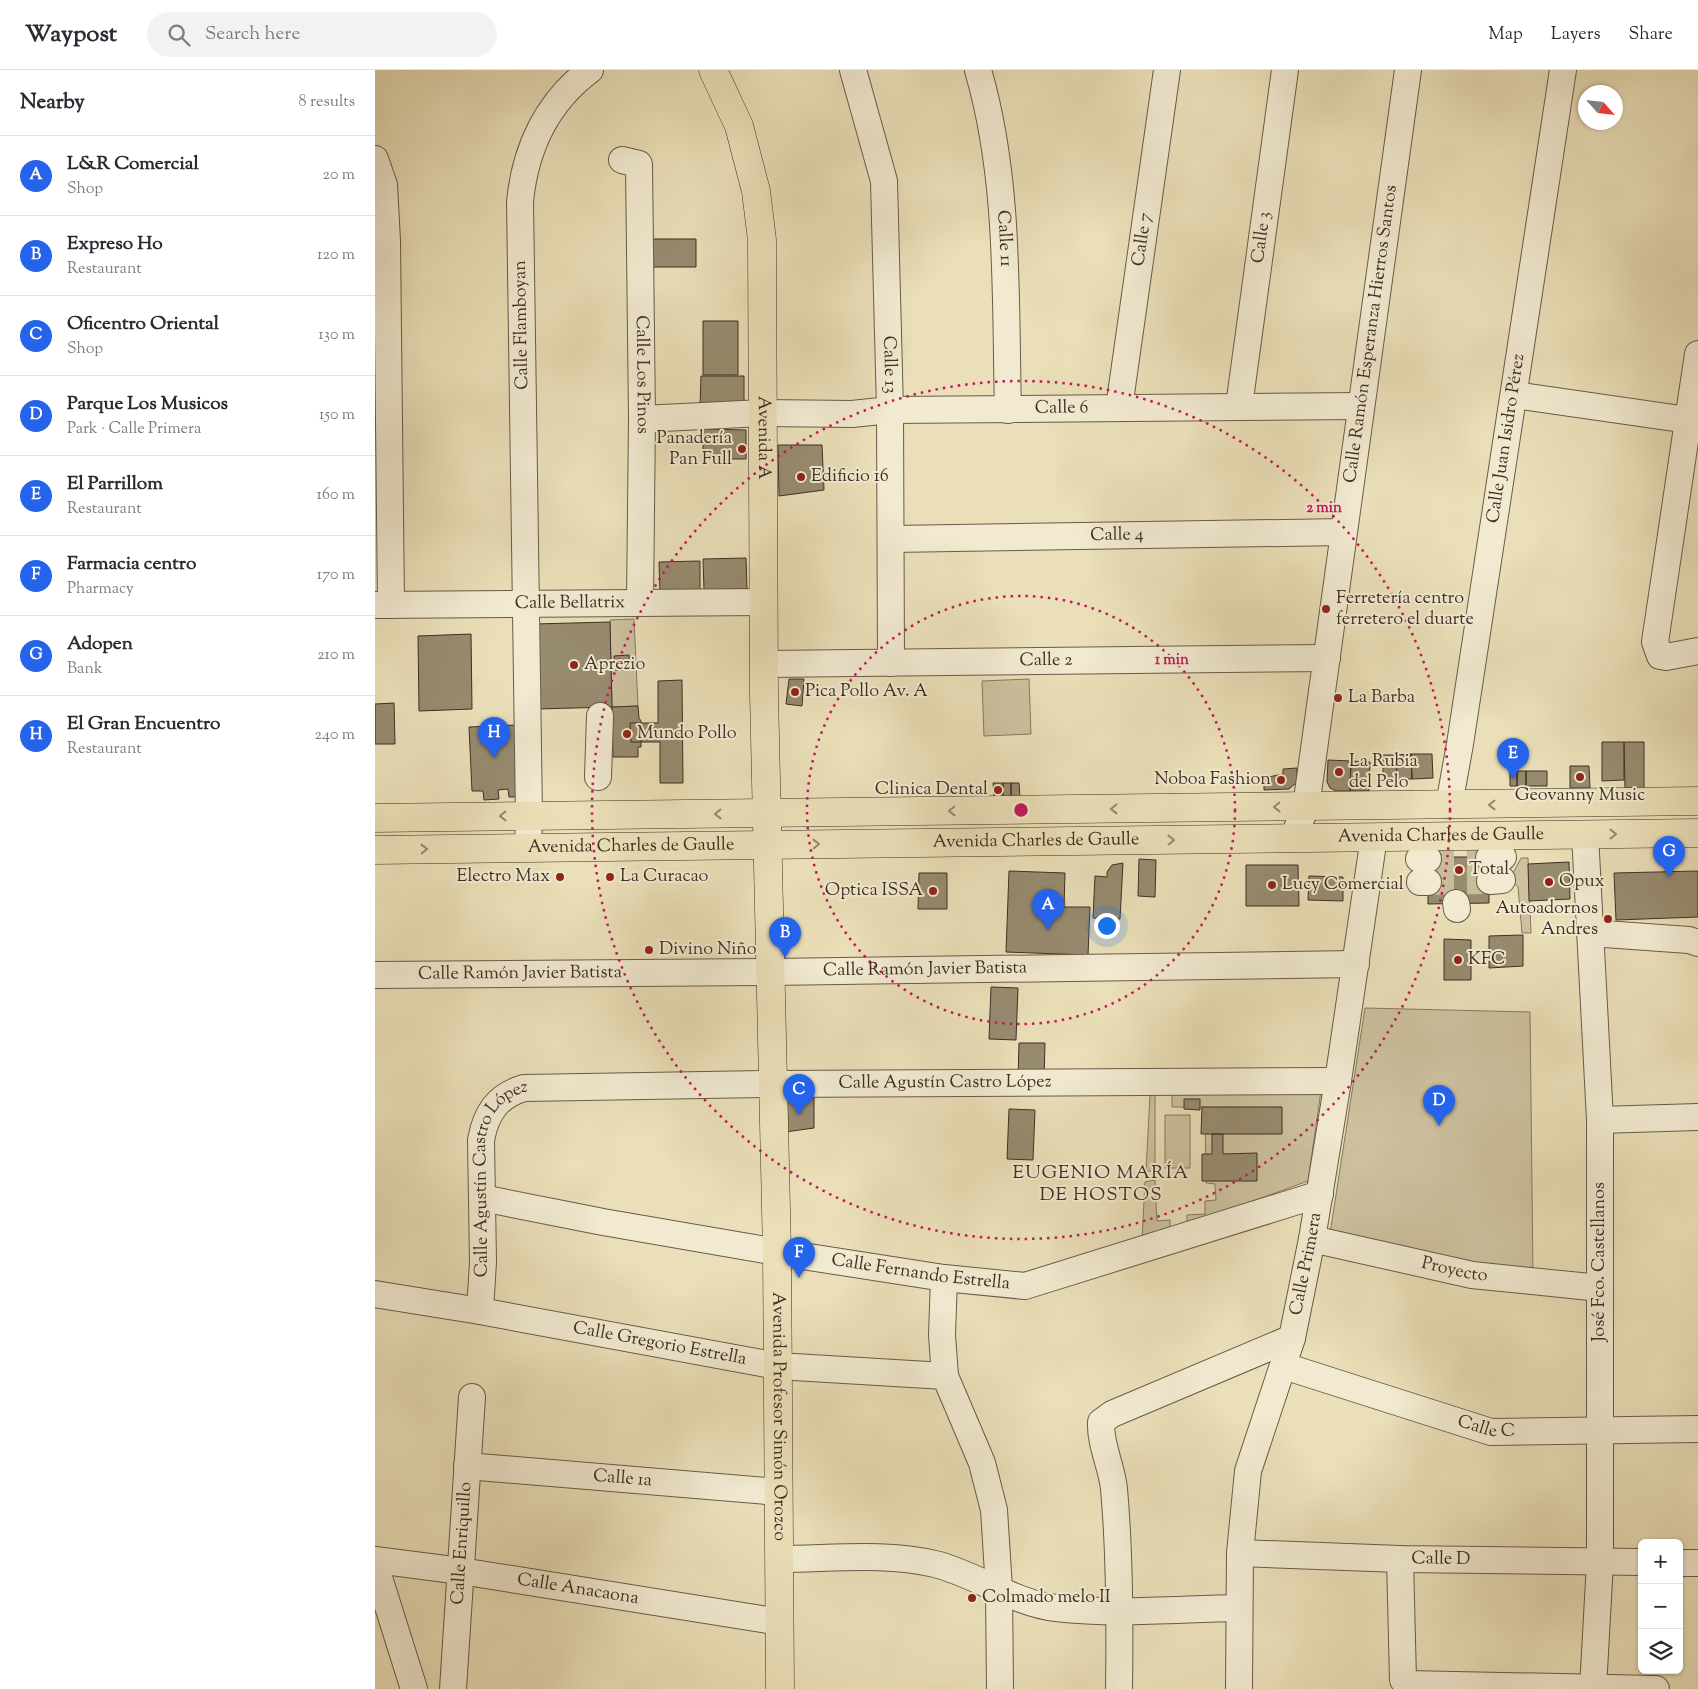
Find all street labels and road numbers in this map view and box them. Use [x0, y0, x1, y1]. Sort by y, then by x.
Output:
street label: Calle Ramón Esperanza Hierros Santos [1338, 183, 1405, 485]
street label: Calle 11 [989, 209, 1018, 268]
street label: Calle 3 [1246, 210, 1278, 265]
street label: Calle 7 [1126, 211, 1160, 268]
street label: Calle Flamboyan [508, 260, 536, 390]
street label: Calle Los Pinos [628, 315, 655, 434]
street label: Calle 13 [875, 335, 903, 394]
street label: Calle Juan Isidro Pérez [1481, 352, 1532, 525]
street label: Calle 6 [1035, 395, 1089, 422]
street label: Avenida A [750, 396, 776, 480]
street label: Calle 4 [1090, 522, 1144, 549]
street label: Calle Bellatrix [515, 590, 625, 617]
street label: Calle 2 [1019, 648, 1073, 674]
street label: Avenida Charles de Gaulle [1337, 822, 1544, 851]
street label: Avenida Charles de Gaulle [932, 827, 1139, 856]
street label: Avenida Charles de Gaulle [528, 832, 734, 861]
street label: Calle Ramón Javier Batista [823, 955, 1027, 984]
street label: Calle Ramón Javier Batista [418, 960, 622, 988]
street label: Calle Agustín Castro López [839, 1070, 1052, 1097]
street label: Calle Agustín Castro López [468, 1075, 528, 1278]
street label: José Fco. Castellanos [1587, 1182, 1613, 1343]
street label: Calle Primera [1284, 1210, 1329, 1318]
street label: Calle Fernando Estrella [829, 1248, 1011, 1297]
street label: Proyecto [1419, 1251, 1489, 1290]
street label: Avenida Profesor Simón Orozco [764, 1292, 792, 1541]
street label: Calle Gregorio Estrella [571, 1315, 749, 1373]
street label: Calle C [1454, 1409, 1516, 1445]
street label: Calle 1a [592, 1464, 653, 1494]
street label: Calle Enriquillo [446, 1481, 479, 1605]
street label: Calle D [1411, 1546, 1471, 1573]
street label: Calle Anacaona [515, 1567, 641, 1612]

